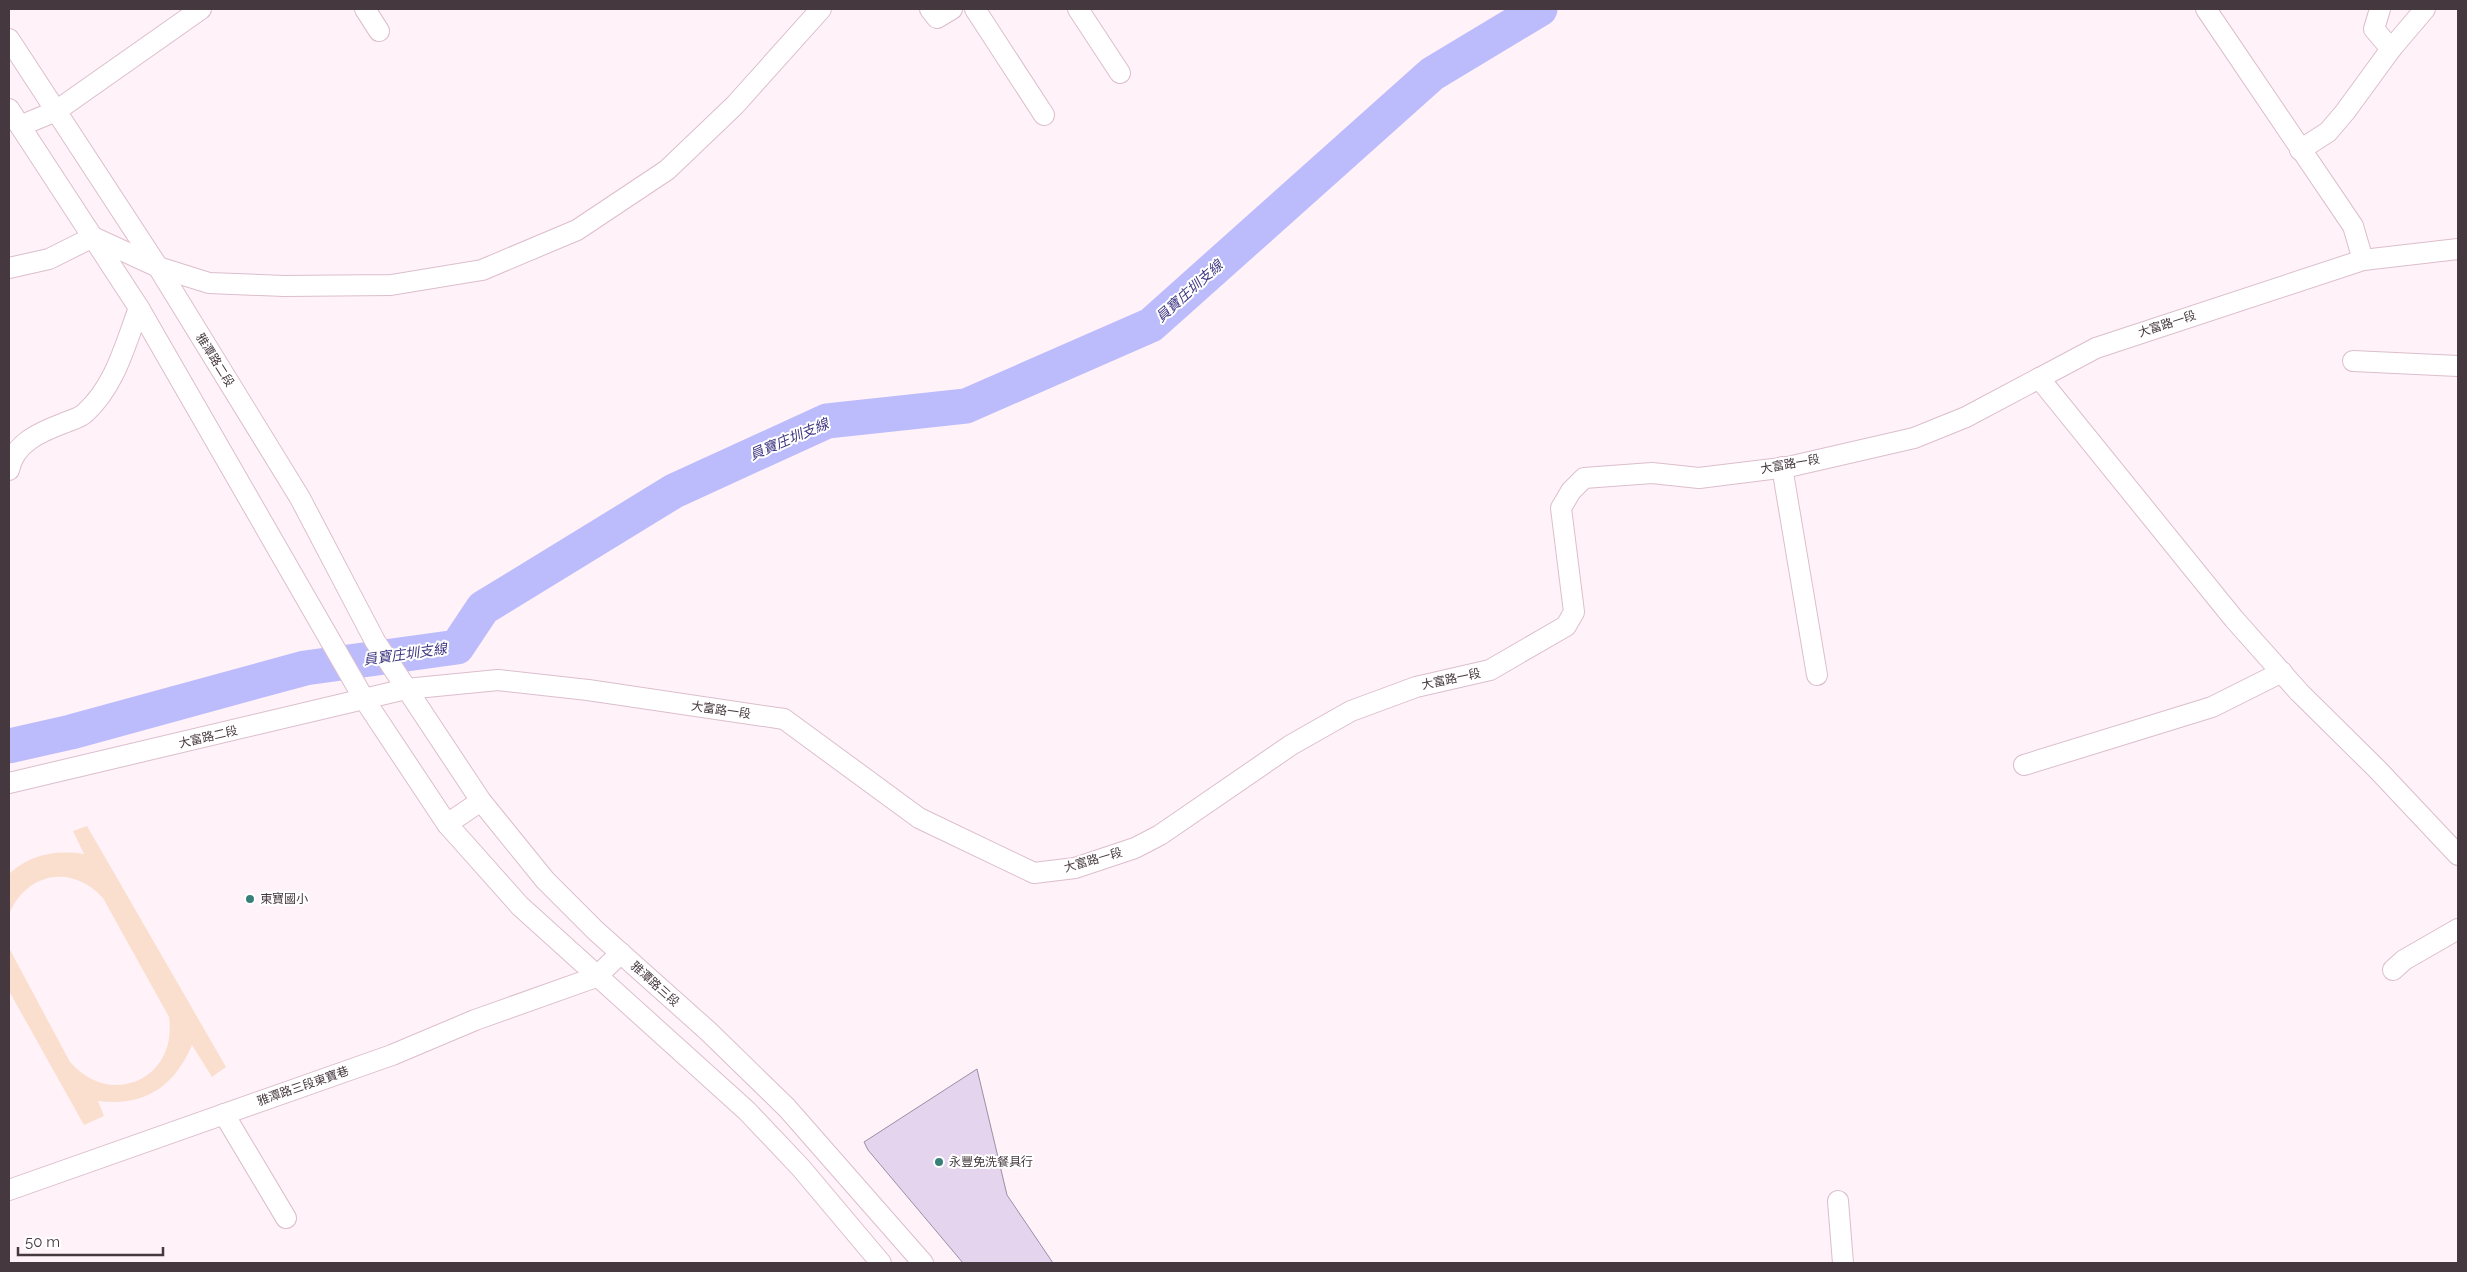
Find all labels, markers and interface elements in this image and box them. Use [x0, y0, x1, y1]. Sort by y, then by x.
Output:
water label: 員寶庄圳支線 [1152, 256, 1227, 325]
street label: 大富路一段 [2136, 308, 2198, 340]
street label: 雅潭路二段 [193, 331, 237, 389]
water label: 員寶庄圳支線 [747, 414, 833, 463]
street label: 大富路一段 [1759, 452, 1821, 476]
water label: 員寶庄圳支線 [362, 640, 450, 668]
street label: 大富路一段 [1420, 666, 1482, 692]
street label: 大富路一段 [690, 699, 752, 721]
street label: 大富路二段 [177, 723, 239, 751]
street label: 大富路一段 [1062, 845, 1124, 875]
place label: 東寶國小 [260, 892, 308, 906]
marker: 東寶國小 [244, 893, 256, 905]
street label: 雅潭路三段 [628, 959, 682, 1009]
street label: 雅潭路三段東寶巷 [255, 1064, 351, 1108]
place label: 永豐免洗餐具行 [949, 1155, 1033, 1169]
marker: 永豐免洗餐具行 [933, 1156, 945, 1168]
scale bar [18, 1224, 162, 1256]
text: 50 m [25, 1233, 60, 1251]

